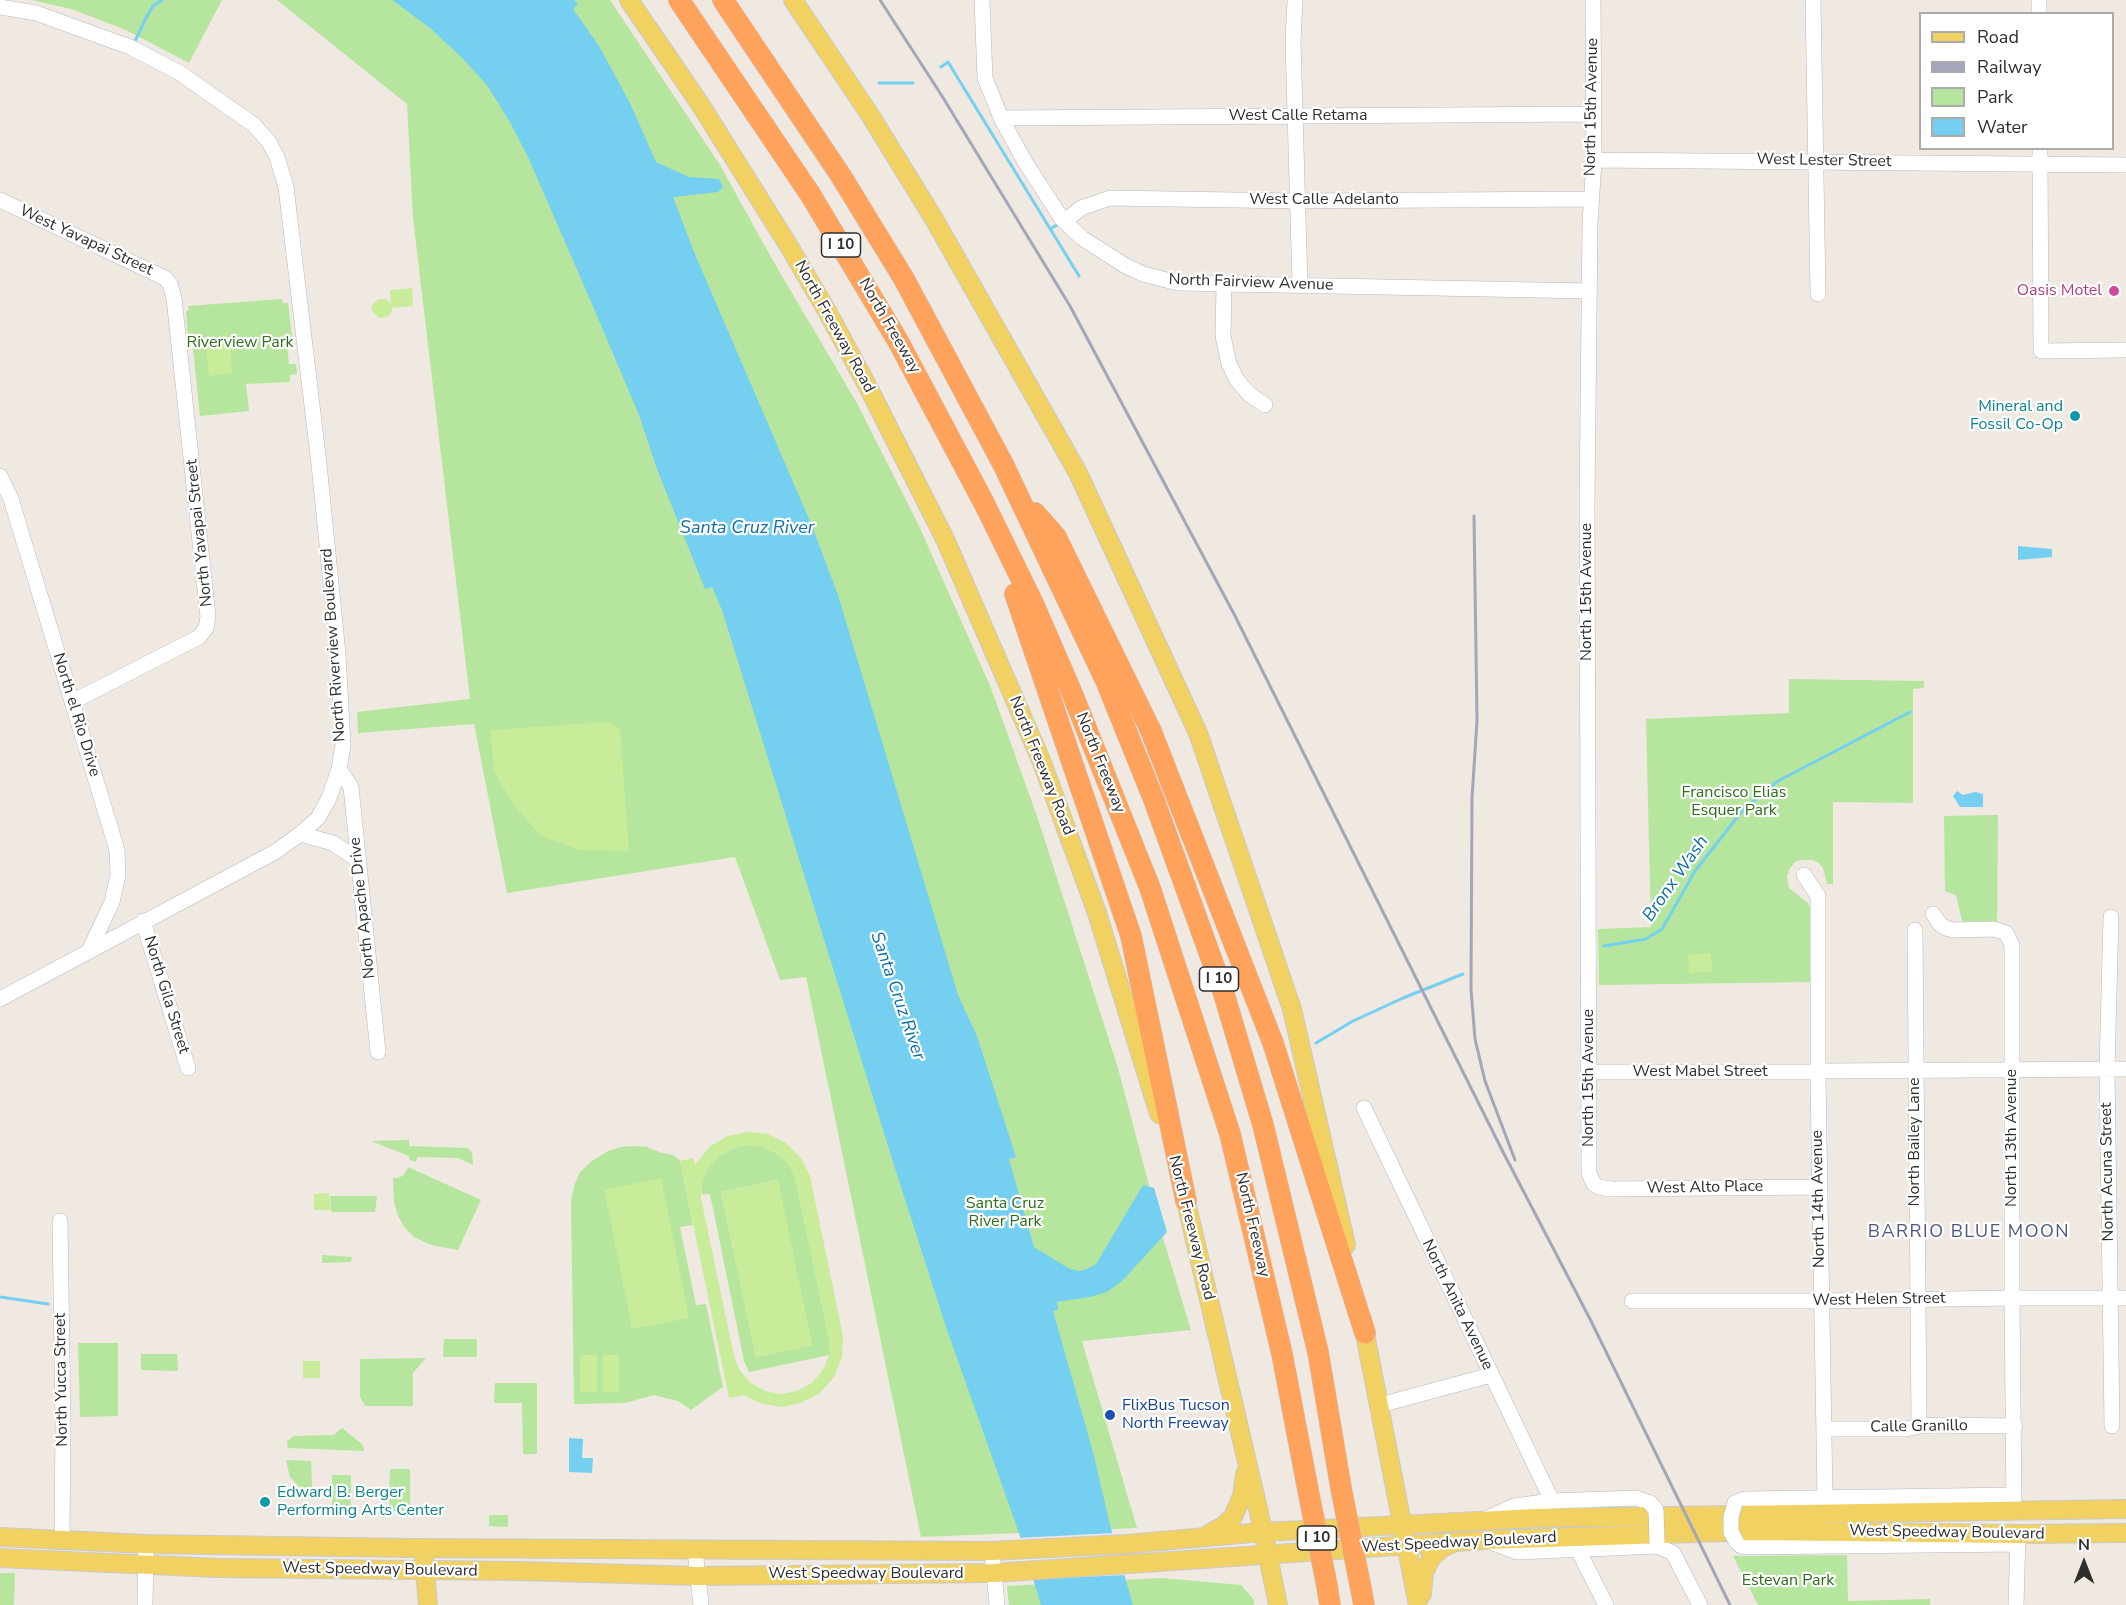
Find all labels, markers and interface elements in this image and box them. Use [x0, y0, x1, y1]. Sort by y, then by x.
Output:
legend [1919, 12, 2114, 150]
text: Road [1977, 25, 2019, 49]
street label: North 15th Avenue [1581, 38, 1603, 176]
text: Railway [1977, 55, 2042, 79]
text: Park [1977, 85, 2013, 109]
street label: West Calle Retama [1229, 106, 1367, 126]
text: Water [1977, 115, 2028, 139]
street label: West Lester Street [1756, 150, 1892, 172]
street label: West Calle Adelanto [1249, 190, 1399, 210]
street label: West Yavapai Street [16, 202, 156, 280]
road number: I 10 [822, 233, 860, 257]
street label: North Freeway Road [790, 258, 878, 396]
street label: North Fairview Avenue [1168, 271, 1334, 295]
street label: North Freeway [854, 275, 924, 377]
place label: Oasis Motel [2017, 281, 2102, 301]
marker: Oasis Motel [2107, 284, 2121, 298]
park label: Riverview Park [186, 333, 294, 353]
place label: Mineral and Fossil Co-Op [1970, 397, 2063, 435]
marker: Mineral and Fossil Co-Op [2068, 409, 2082, 423]
street label: North Yavapai Street [183, 458, 217, 608]
water label: Santa Cruz River [680, 518, 814, 540]
street label: North 15th Avenue [1577, 523, 1597, 661]
street label: North Riverview Boulevard [318, 547, 350, 743]
street label: North el Rio Drive [48, 651, 104, 779]
street label: North Freeway Road [1004, 694, 1078, 838]
street label: North Freeway [1071, 710, 1129, 816]
park label: Francisco Elias Esquer Park [1682, 783, 1786, 821]
water label: Bronx Wash [1638, 832, 1714, 926]
street label: North Apache Drive [346, 836, 380, 980]
water label: Santa Cruz River [865, 929, 929, 1063]
street label: North Gila Street [139, 934, 193, 1056]
road number: I 10 [1200, 967, 1238, 991]
street label: North 15th Avenue [1579, 1009, 1599, 1147]
street label: West Mabel Street [1632, 1062, 1768, 1082]
street label: North 13th Avenue [2002, 1069, 2022, 1207]
street label: North Bailey Lane [1905, 1078, 1925, 1206]
street label: North Acuna Street [2097, 1102, 2119, 1242]
street label: North 14th Avenue [1808, 1130, 1830, 1268]
street label: North Freeway Road [1164, 1154, 1218, 1302]
street label: North Freeway [1231, 1171, 1273, 1279]
street label: West Alto Place [1647, 1177, 1763, 1199]
park label: Santa Cruz River Park [966, 1194, 1044, 1232]
district label: BARRIO BLUE MOON [1868, 1222, 2070, 1244]
street label: North Anita Avenue [1417, 1237, 1497, 1373]
street label: West Helen Street [1812, 1289, 1946, 1311]
street label: North Yucca Street [51, 1313, 73, 1447]
place label: FlixBus Tucson North Freeway [1122, 1396, 1230, 1434]
marker: FlixBus Tucson North Freeway [1103, 1408, 1117, 1422]
street label: Calle Granillo [1870, 1417, 1968, 1437]
place label: Edward B. Berger Performing Arts Center [277, 1483, 444, 1521]
marker: Edward B. Berger Performing Arts Center [258, 1495, 272, 1509]
street label: West Speedway Boulevard [1849, 1522, 2045, 1544]
road number: I 10 [1298, 1526, 1336, 1550]
street label: West Speedway Boulevard [1361, 1528, 1557, 1558]
north arrow [2054, 1533, 2114, 1593]
text: N [2078, 1534, 2090, 1556]
street label: West Speedway Boulevard [282, 1559, 478, 1581]
street label: West Speedway Boulevard [768, 1564, 964, 1584]
park label: Estevan Park [1742, 1571, 1834, 1591]

